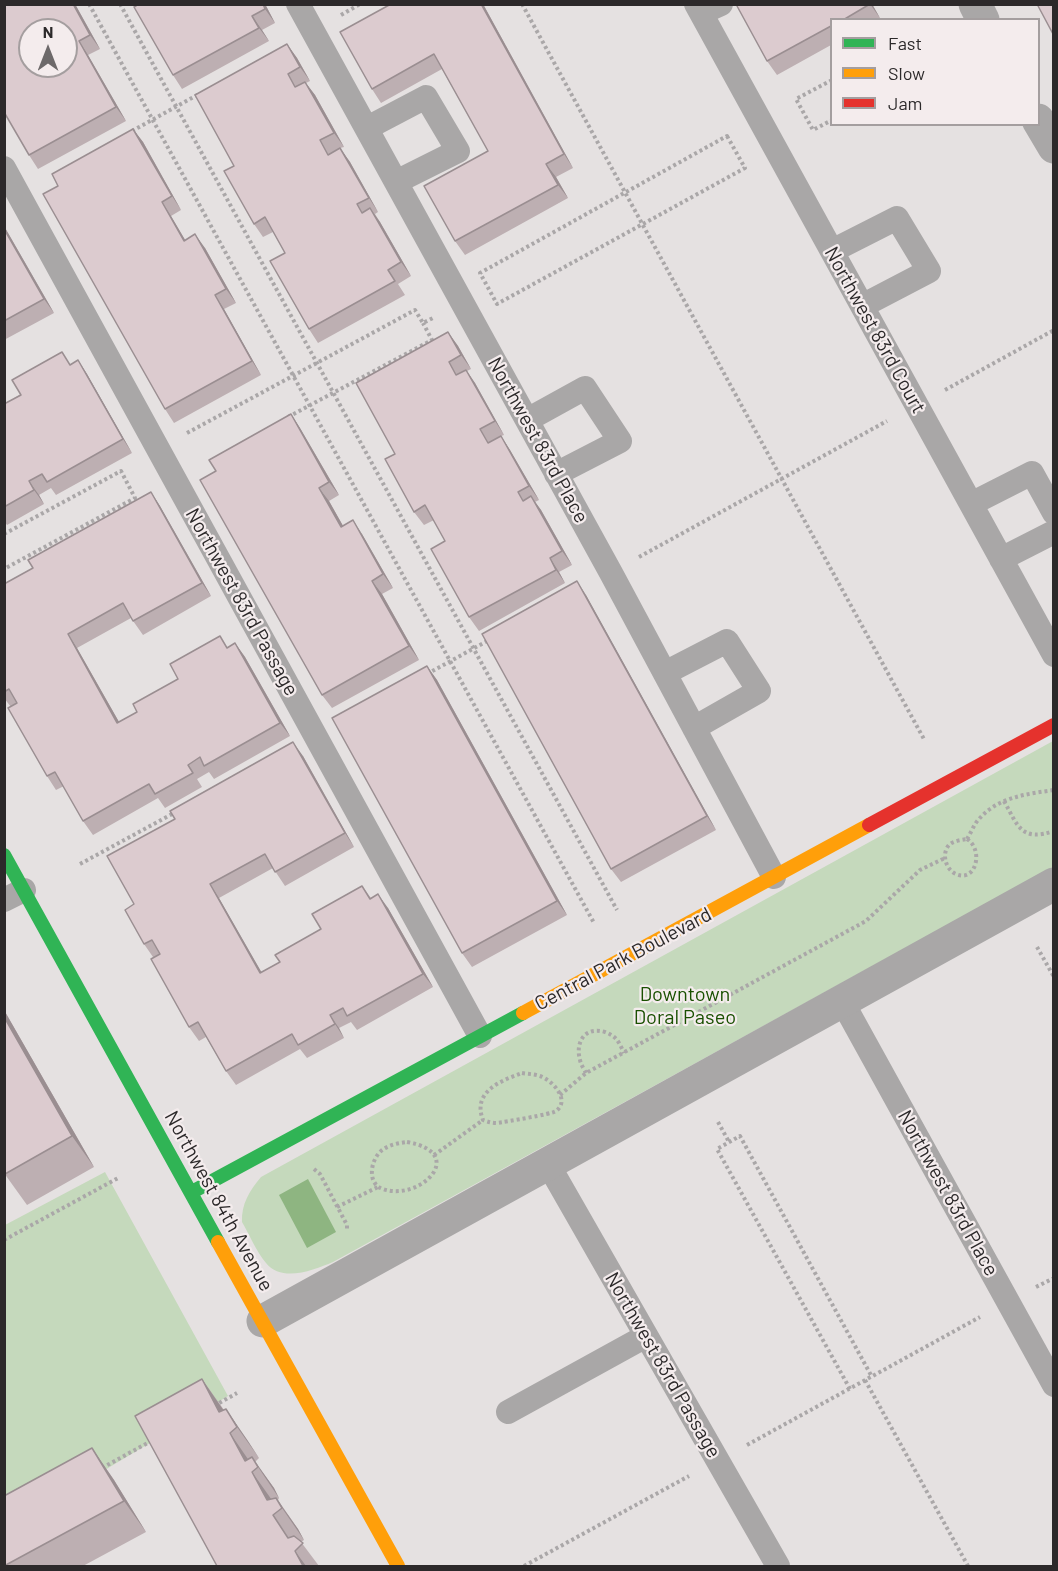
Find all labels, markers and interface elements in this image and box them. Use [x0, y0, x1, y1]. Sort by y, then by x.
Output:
north arrow [18, 18, 78, 78]
legend [830, 18, 1040, 126]
text: N [43, 22, 53, 41]
text: Fast [888, 32, 922, 54]
text: Slow [888, 62, 925, 84]
text: Jam [888, 92, 922, 114]
street label: Northwest 83rd Court [819, 243, 931, 417]
street label: Northwest 83rd Place [482, 353, 594, 527]
street label: Northwest 83rd Passage [180, 504, 304, 700]
street label: Central Park Boulevard [530, 902, 716, 1016]
park label: Downtown Doral Paseo [634, 982, 736, 1029]
street label: Northwest 83rd Place [892, 1106, 1004, 1280]
street label: Northwest 84th Avenue [159, 1107, 279, 1295]
street label: Northwest 83rd Passage [600, 1268, 726, 1462]

